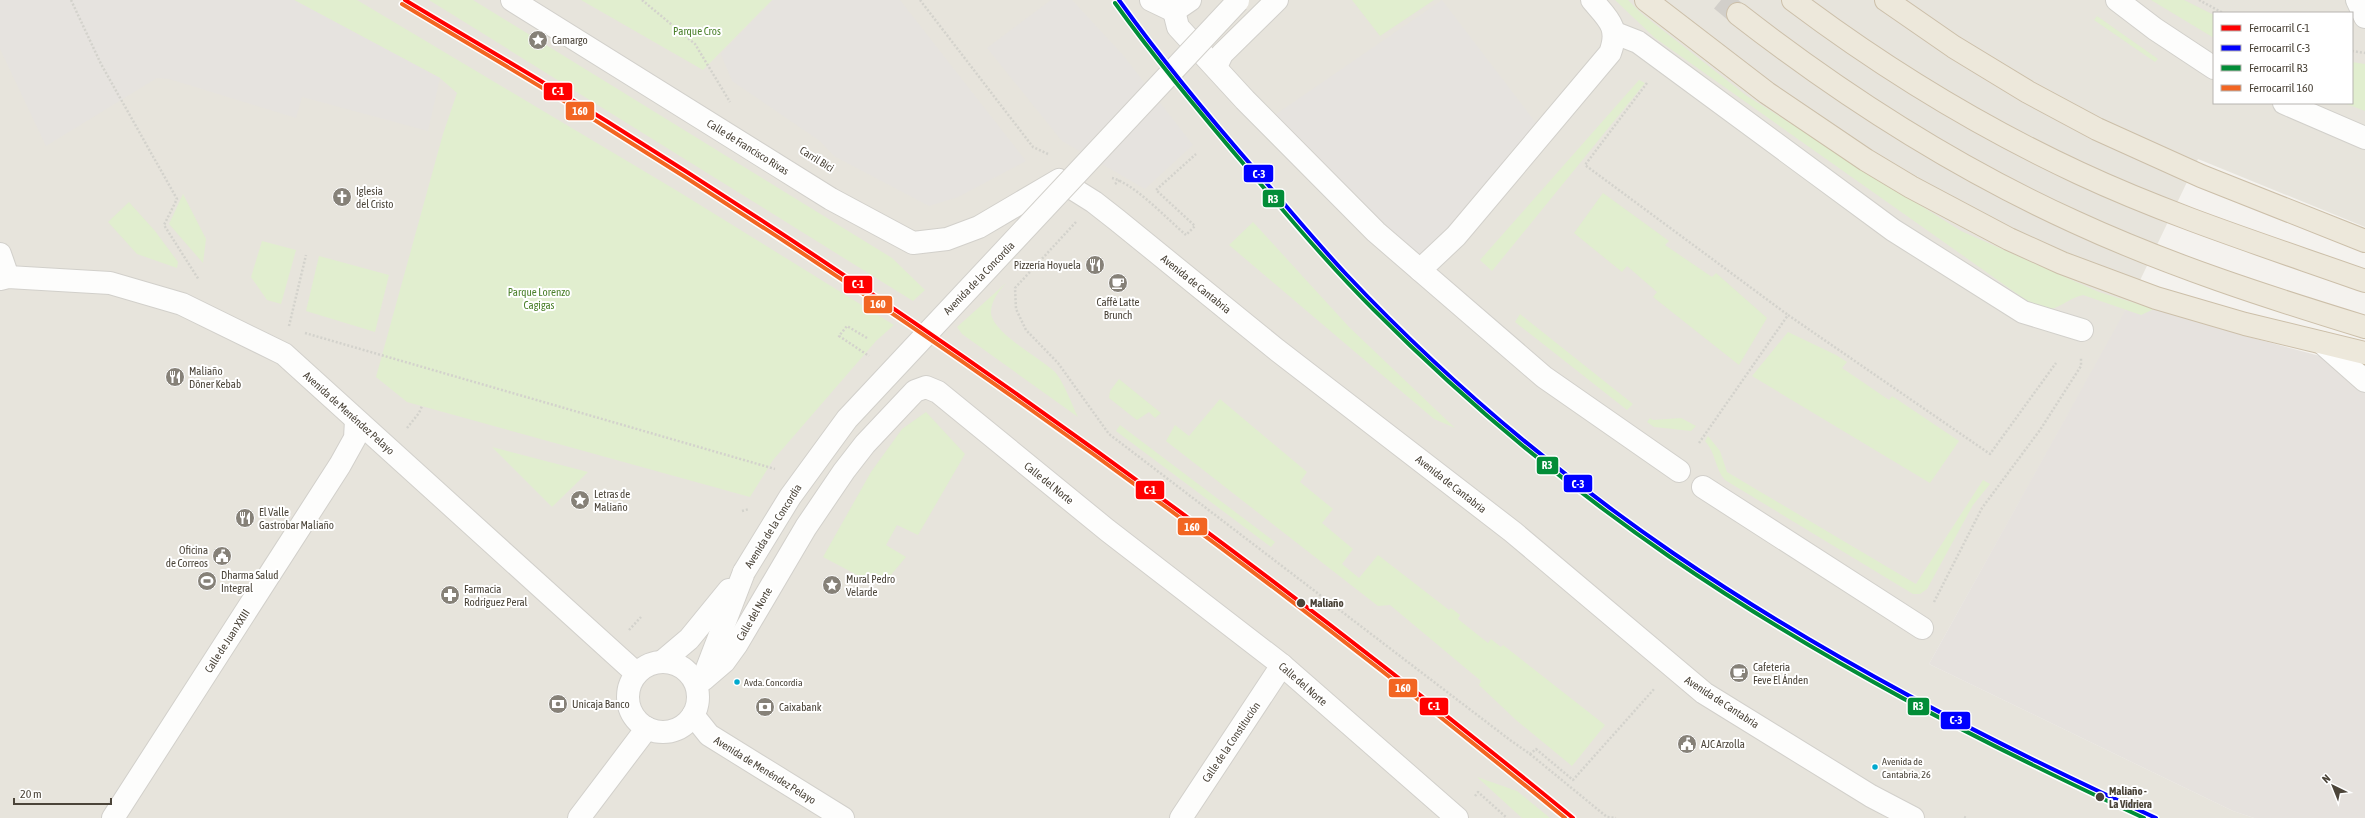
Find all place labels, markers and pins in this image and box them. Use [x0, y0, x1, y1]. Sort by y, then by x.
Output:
place icon: Camargo [527, 29, 549, 51]
place label: Camargo [552, 34, 588, 46]
place label: Iglesia del Cristo [356, 185, 393, 210]
church icon: Iglesia del Cristo [331, 186, 353, 208]
restaurant icon: Pizzería Hoyuela [1084, 254, 1106, 276]
place label: Pizzería Hoyuela [1014, 259, 1081, 271]
cafe icon: Caffè Latte Brunch [1107, 272, 1129, 294]
place label: Caffè Latte Brunch [1096, 296, 1140, 321]
place label: Maliaño Döner Kebab [189, 365, 241, 390]
restaurant icon: Maliaño Döner Kebab [164, 366, 186, 388]
place label: Letras de Maliaño [594, 488, 630, 513]
place icon: Letras de Maliaño [569, 489, 591, 511]
place label: El Valle Gastrobar Maliaño [259, 506, 334, 531]
restaurant icon: El Valle Gastrobar Maliaño [234, 507, 256, 529]
place label: Oficina de Correos [166, 544, 208, 569]
public building icon: Oficina de Correos [211, 545, 233, 567]
place label: Dharma Salud Integral [221, 569, 279, 594]
sports icon: Dharma Salud Integral [196, 570, 218, 592]
place label: Mural Pedro Velarde [846, 573, 895, 598]
place icon: Mural Pedro Velarde [821, 574, 843, 596]
place label: Farmacia Rodríguez Peral [464, 583, 528, 608]
pharmacy icon: Farmacia Rodríguez Peral [439, 584, 461, 606]
marker: Maliaño [1295, 597, 1307, 609]
place label: Maliaño [1310, 597, 1344, 609]
place label: Cafeteria Feve El Ánden [1753, 661, 1808, 686]
cafe icon: Cafeteria Feve El Ánden [1728, 662, 1750, 684]
marker: Avda. Concordia [732, 677, 742, 687]
place label: Avda. Concordia [744, 677, 803, 688]
bank icon: Unicaja Banco [547, 693, 569, 715]
bank icon: Caixabank [754, 696, 776, 718]
place label: Unicaja Banco [572, 698, 630, 710]
place label: Caixabank [779, 701, 822, 713]
public building icon: AJC Arzolla [1676, 733, 1698, 755]
place label: AJC Arzolla [1701, 738, 1745, 750]
place label: Avenida de Cantabria, 26 [1882, 756, 1931, 780]
marker: Avenida de Cantabria, 26 [1870, 762, 1880, 772]
place label: Maliaño - La Vidriera [2109, 785, 2152, 810]
marker: Maliaño - La Vidriera [2094, 791, 2106, 803]

